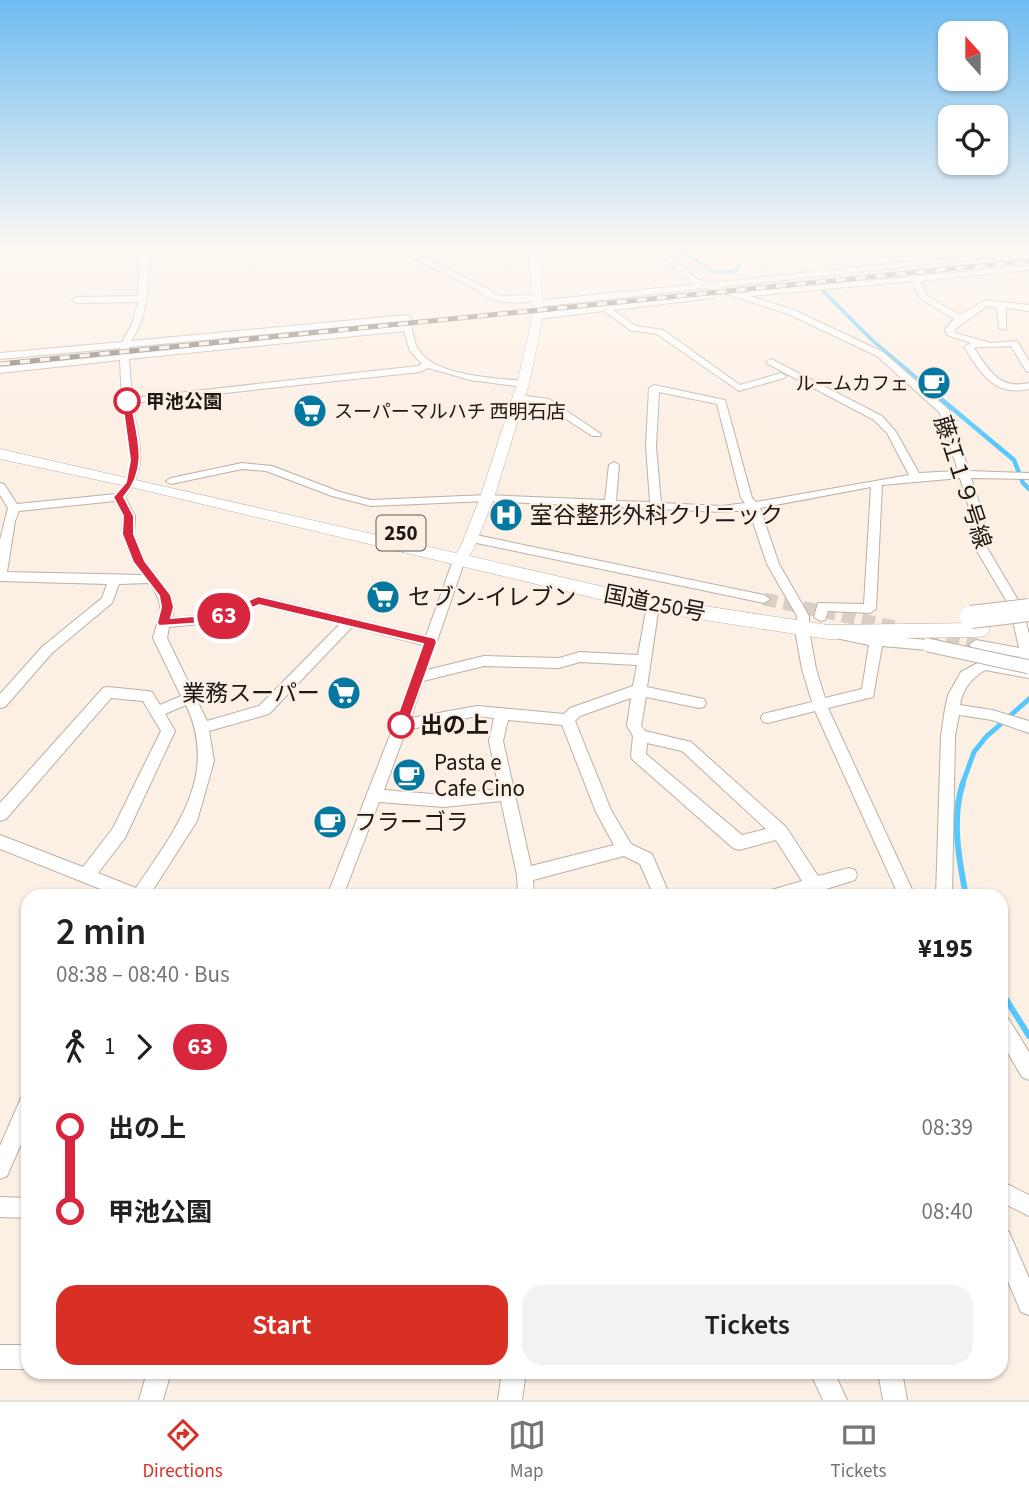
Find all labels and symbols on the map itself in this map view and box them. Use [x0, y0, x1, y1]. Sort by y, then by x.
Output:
north arrow [938, 21, 1008, 91]
cafe icon: ルームカフェ [915, 364, 953, 402]
place label: ルームカフェ [796, 371, 909, 398]
marker: 甲池公園 [114, 388, 140, 414]
place label: 甲池公園 [146, 389, 222, 416]
supermarket icon: スーパーマルハチ 西明石店 [291, 392, 329, 430]
place label: スーパーマルハチ 西明石店 [334, 399, 566, 426]
street label: 藤江１９号線 [926, 411, 1000, 553]
hospital icon: 室谷整形外科クリニック [487, 496, 525, 534]
place label: 室谷整形外科クリニック [530, 499, 783, 532]
road number: 250 [376, 516, 426, 550]
street label: 国道250号 [601, 577, 709, 630]
supermarket icon: セブン-イレブン [364, 578, 402, 616]
place label: セブン-イレブン [408, 581, 576, 614]
line badge: 63 [192, 593, 256, 639]
supermarket icon: 業務スーパー [325, 674, 363, 712]
place label: 業務スーパー [182, 677, 320, 710]
place label: 出の上 [420, 709, 489, 742]
marker: 出の上 [388, 712, 414, 738]
place label: Pasta e Cafe Cino [434, 746, 525, 805]
cafe icon: Pasta e Cafe Cino [390, 756, 428, 794]
cafe icon: フラーゴラ [311, 803, 349, 841]
place label: フラーゴラ [354, 806, 469, 839]

